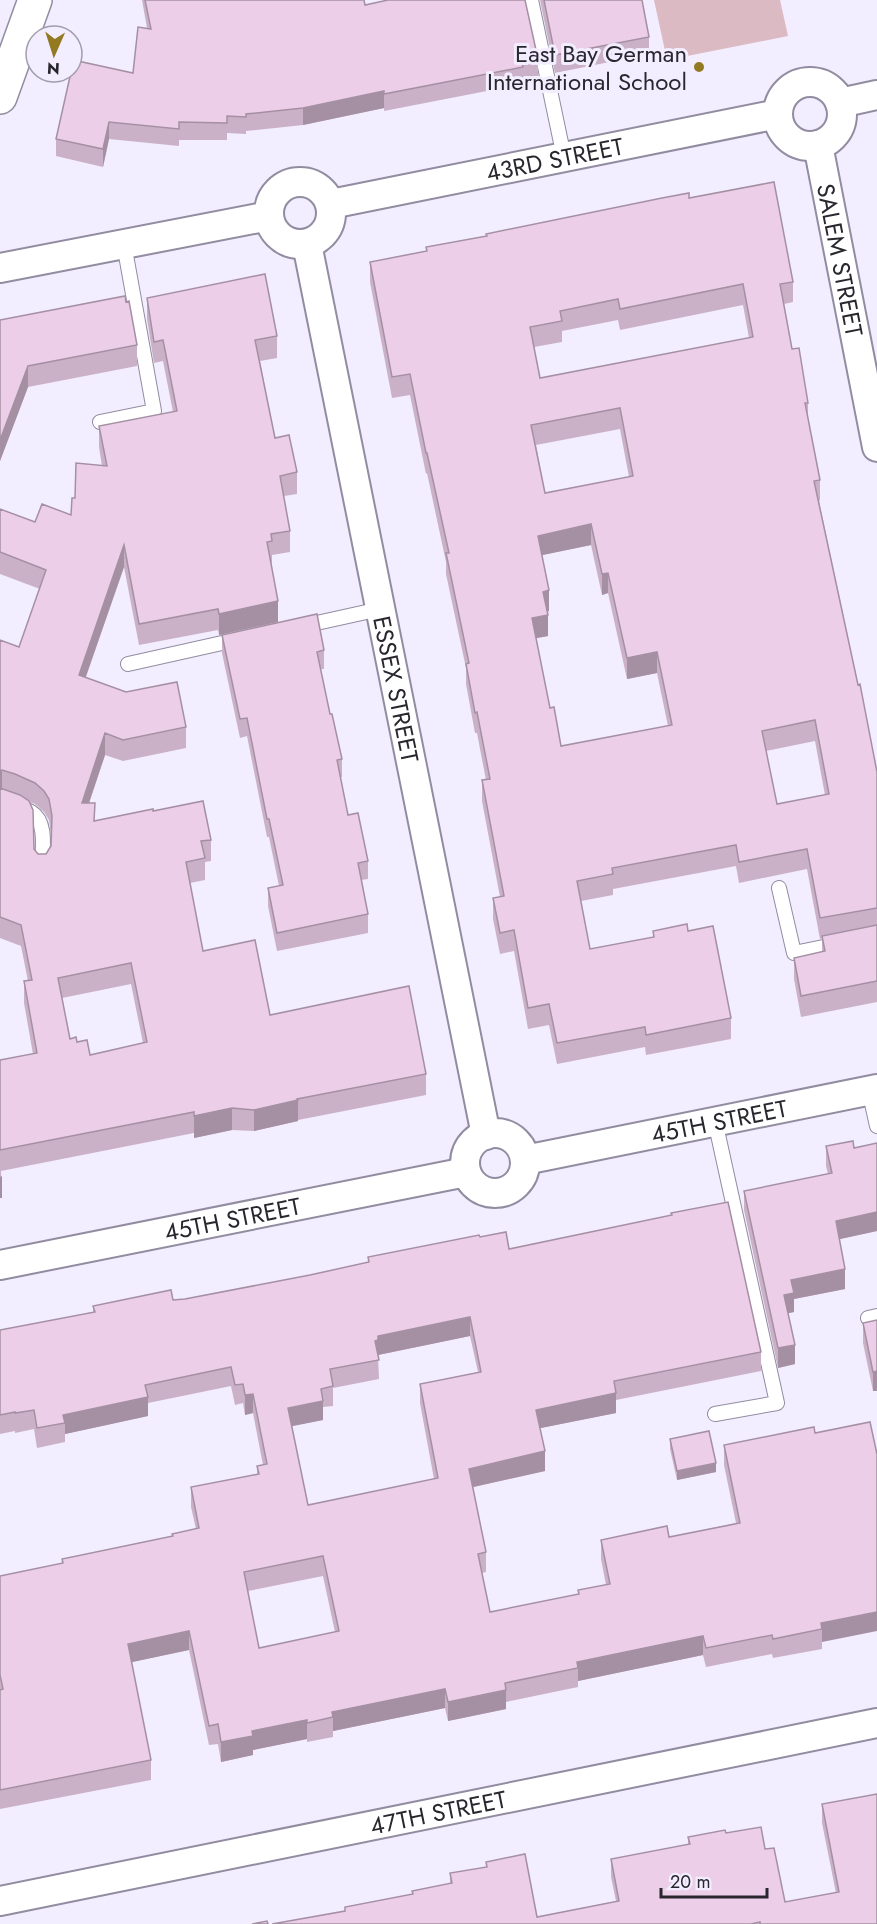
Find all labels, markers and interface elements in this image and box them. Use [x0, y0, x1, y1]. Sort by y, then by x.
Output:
north arrow [24, 24, 84, 84]
place label: East Bay German International School [487, 36, 687, 99]
text: N [46, 57, 60, 80]
marker: East Bay German International School [692, 60, 706, 74]
street label: 43RD STREET [483, 128, 626, 190]
street label: SALEM STREET [808, 180, 872, 339]
street label: ESSEX STREET [365, 613, 428, 765]
street label: 45TH STREET [648, 1090, 790, 1152]
street label: 45TH STREET [161, 1188, 304, 1249]
street label: 47TH STREET [367, 1781, 509, 1843]
scale bar [661, 1861, 768, 1899]
text: 20 m [670, 1869, 710, 1895]

